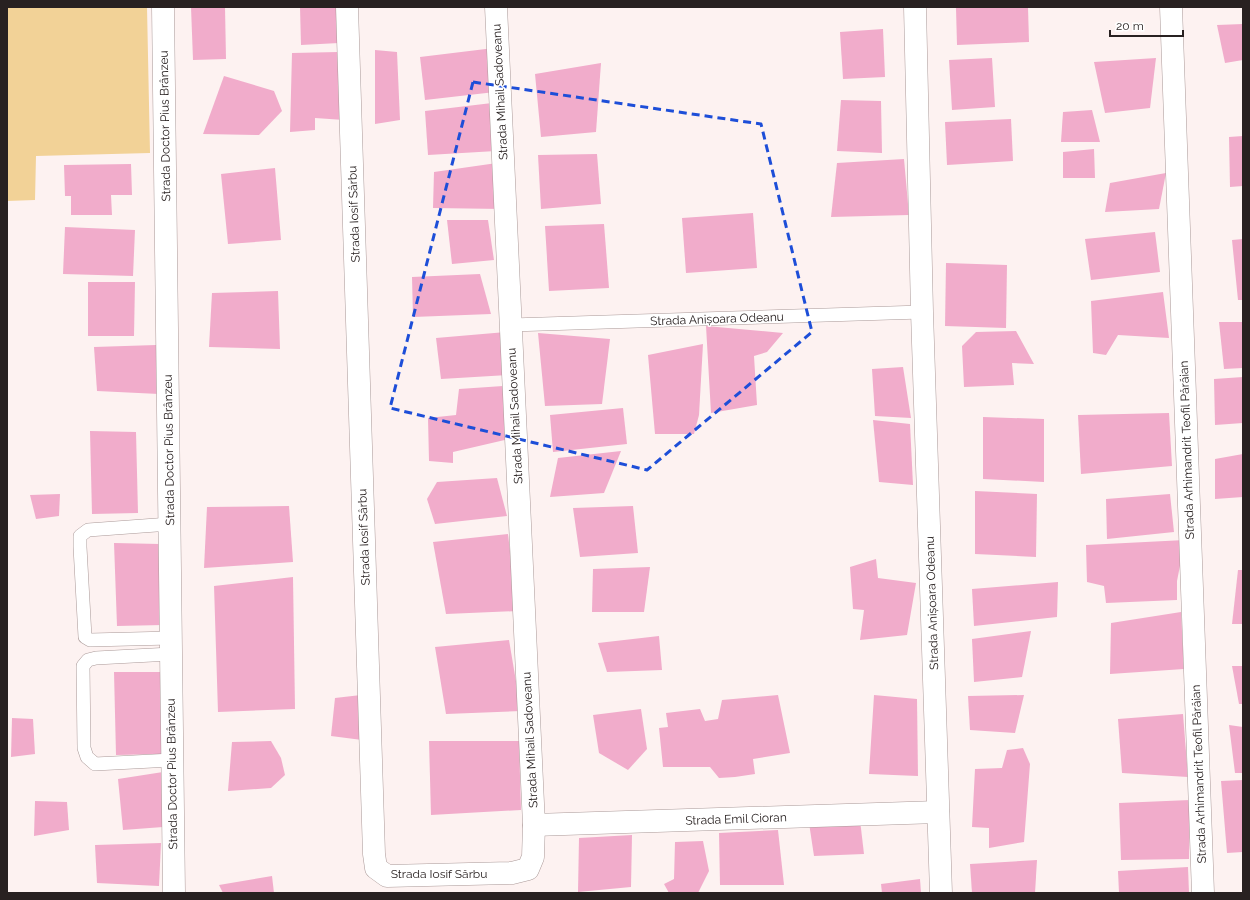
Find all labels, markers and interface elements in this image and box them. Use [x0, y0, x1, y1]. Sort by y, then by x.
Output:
scale bar [1110, 12, 1183, 38]
text: 20 m [1116, 19, 1144, 33]
street label: Strada Mihail Sadoveanu [489, 24, 511, 160]
street label: Strada Doctor Pius Brânzeu [157, 50, 173, 202]
street label: Strada Iosif Sârbu [345, 165, 363, 263]
street label: Strada Anișoara Odeanu [650, 310, 784, 328]
street label: Strada Mihail Sadoveanu [504, 348, 526, 484]
street label: Strada Arhimandrit Teofil Părăian [1177, 360, 1197, 540]
street label: Strada Doctor Pius Brânzeu [161, 374, 177, 526]
street label: Strada Iosif Sârbu [355, 488, 373, 586]
street label: Strada Anișoara Odeanu [923, 536, 941, 670]
street label: Strada Mihail Sadoveanu [519, 672, 541, 808]
street label: Strada Arhimandrit Teofil Părăian [1189, 684, 1209, 864]
street label: Strada Doctor Pius Brânzeu [164, 698, 180, 850]
street label: Strada Emil Cioran [685, 810, 787, 828]
street label: Strada Iosif Sârbu [391, 867, 487, 881]

